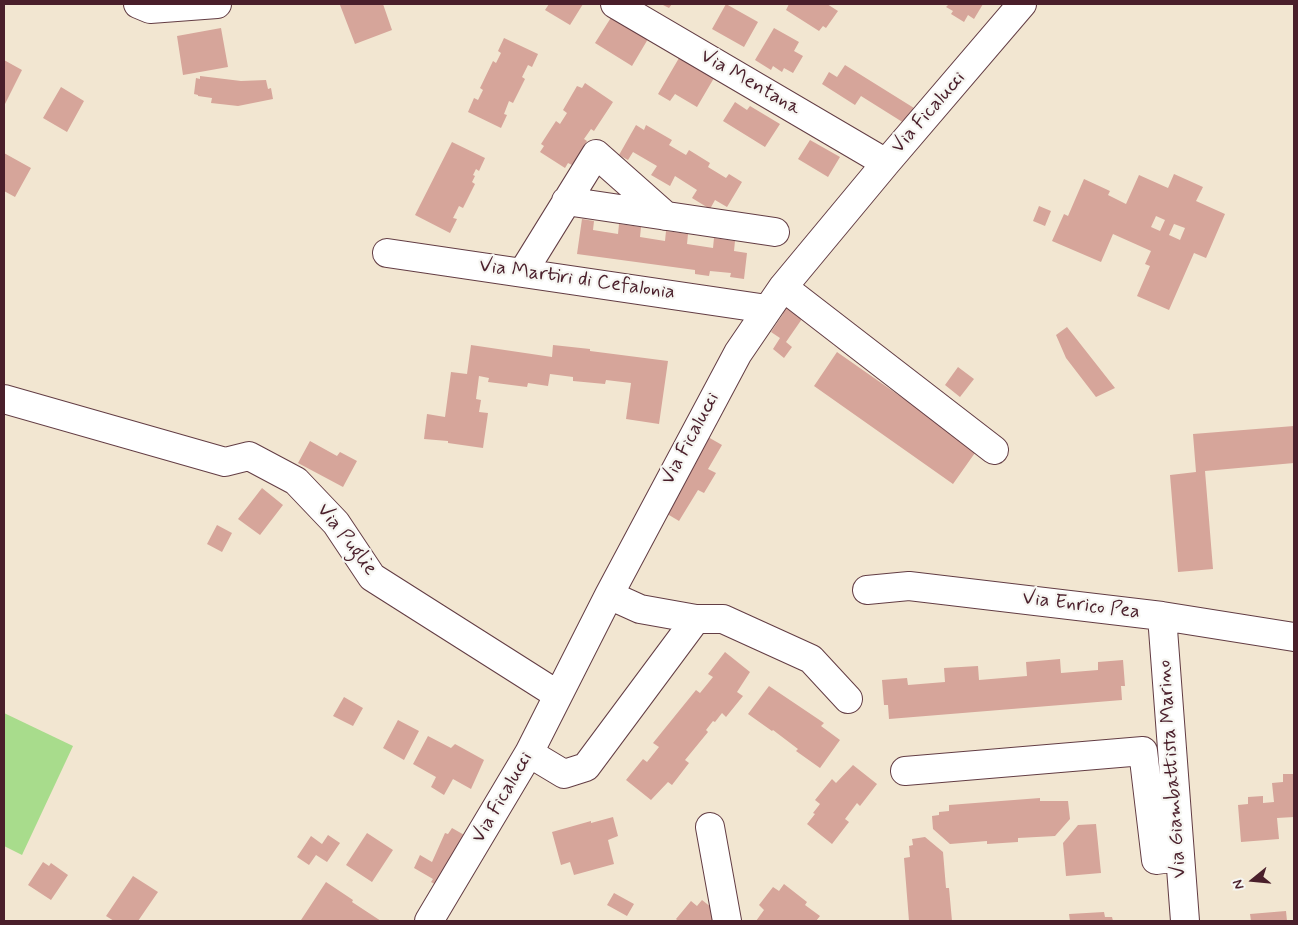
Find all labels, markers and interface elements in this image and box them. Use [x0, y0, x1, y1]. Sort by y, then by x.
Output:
street label: Via Mentana [696, 45, 804, 121]
street label: Via Ficalucci [887, 67, 971, 159]
street label: Via Martiri di Cefalonia [477, 254, 677, 306]
street label: Via Ficalucci [657, 389, 725, 489]
street label: Via Puglie [311, 499, 381, 581]
street label: Via Enrico Pea [1021, 587, 1141, 625]
street label: Via Giambattista Marino [1153, 659, 1193, 879]
street label: Via Ficalucci [467, 748, 539, 848]
north arrow [1228, 855, 1278, 905]
text: N [1229, 877, 1249, 891]

